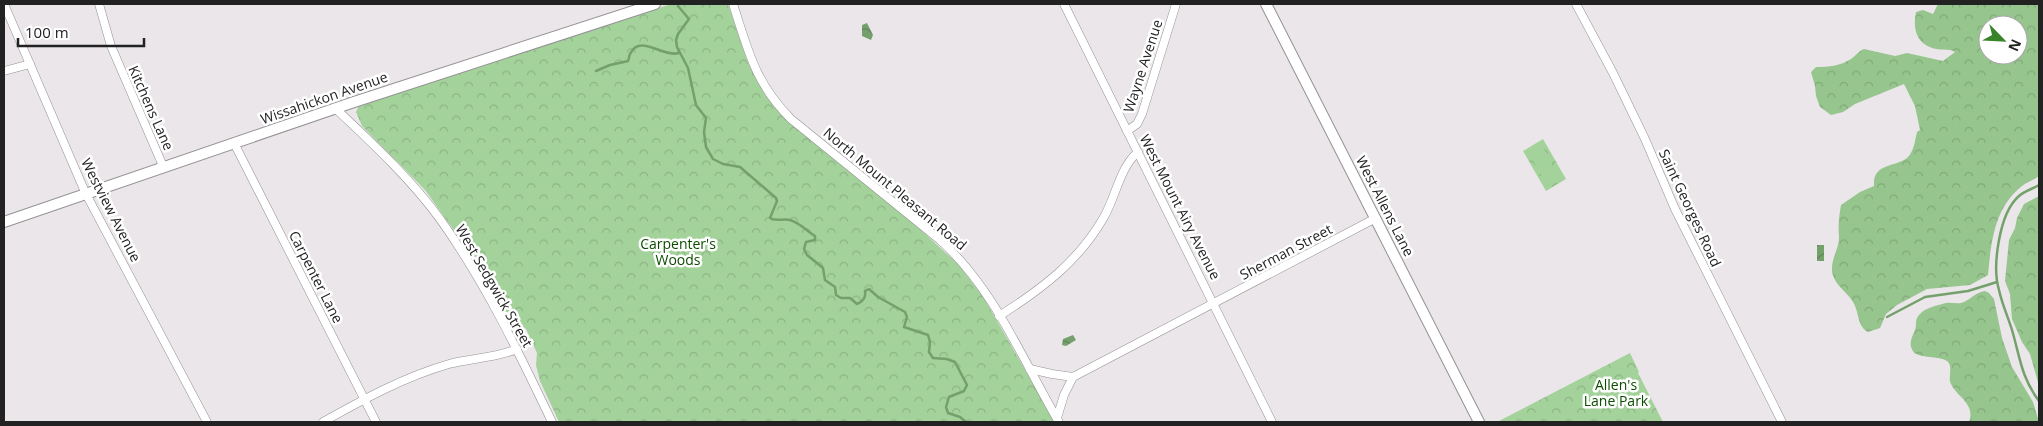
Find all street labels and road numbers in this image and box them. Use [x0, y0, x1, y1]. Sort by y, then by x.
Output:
street label: Wayne Avenue [1119, 17, 1167, 115]
street label: Kitchens Lane [124, 63, 179, 153]
street label: Wissahickon Avenue [258, 67, 390, 128]
street label: North Mount Pleasant Road [820, 123, 971, 254]
street label: West Mount Airy Avenue [1136, 131, 1225, 283]
street label: Saint Georges Road [1655, 146, 1726, 270]
street label: West Allens Lane [1352, 152, 1419, 259]
street label: Westview Avenue [77, 155, 146, 265]
street label: Sherman Street [1236, 219, 1335, 284]
street label: West Sedgwick Street [451, 221, 537, 351]
street label: Carpenter Lane [285, 227, 348, 326]

